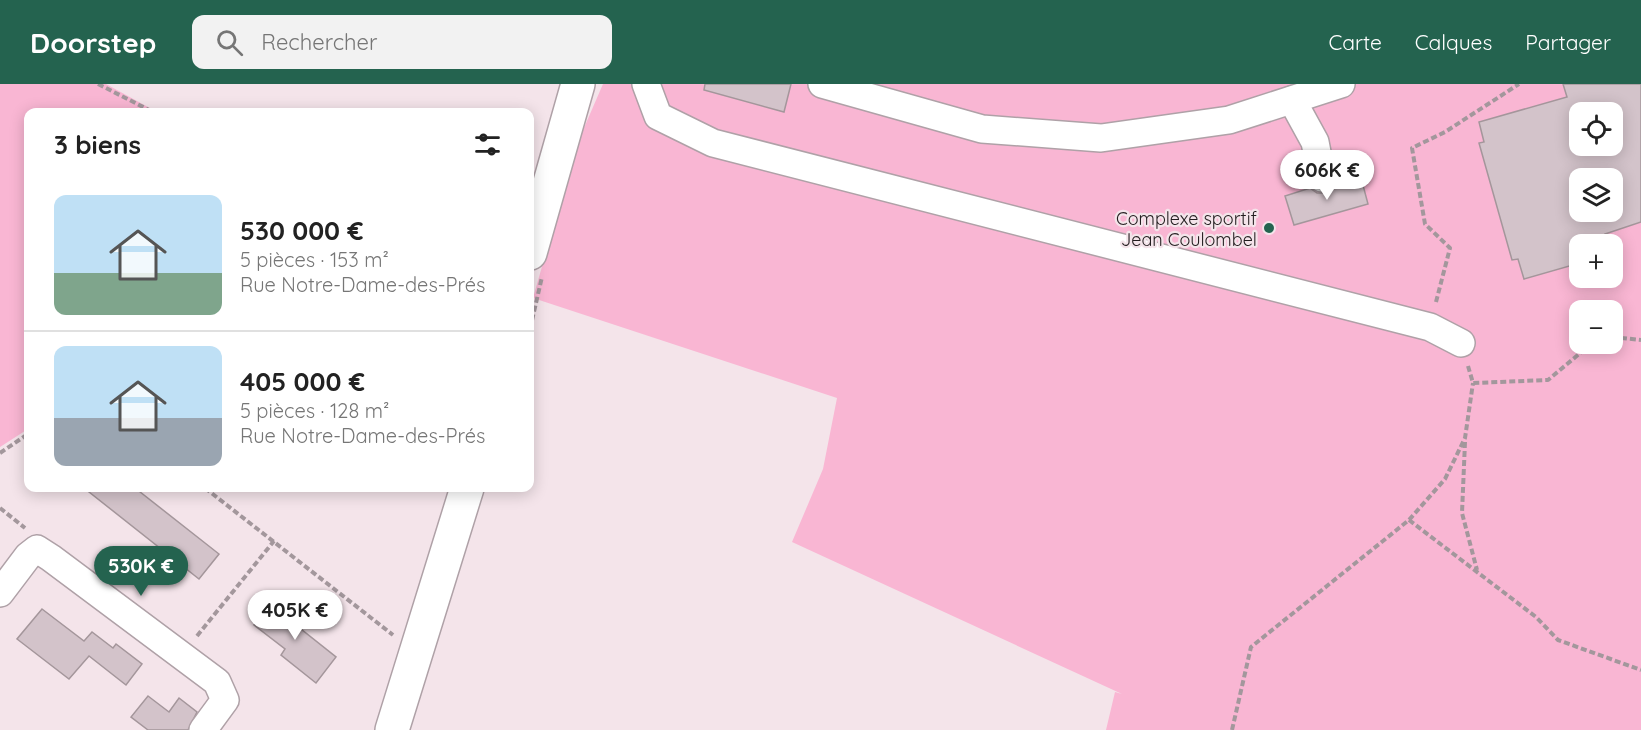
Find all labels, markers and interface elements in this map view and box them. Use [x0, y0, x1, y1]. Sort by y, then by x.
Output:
search box [192, 15, 612, 69]
text: Doorstep [30, 25, 156, 60]
icon: search [213, 26, 246, 59]
text: Rechercher [261, 28, 377, 56]
text: Carte [1328, 29, 1382, 55]
text: Calques [1415, 29, 1492, 55]
text: Partager [1525, 29, 1611, 55]
map controls [1569, 102, 1623, 354]
button: locate [1569, 102, 1623, 156]
text: 3 biens [54, 128, 141, 161]
icon: filters [471, 128, 504, 161]
pin: 606K € [1278, 150, 1376, 201]
text: 606K € [1294, 157, 1360, 182]
button: layers [1569, 168, 1623, 222]
place label: Complexe sportif Jean Coulombel [1116, 207, 1258, 251]
text: 530 000 € [240, 214, 364, 247]
icon: home [102, 219, 174, 291]
marker: Complexe sportif Jean Coulombel [1262, 221, 1276, 235]
button: + [1569, 234, 1623, 288]
text: 5 pièces · 153 m² [240, 247, 389, 272]
text: Rue Notre-Dame-des-Prés [240, 272, 485, 297]
button: − [1569, 300, 1623, 354]
text: 405 000 € [240, 365, 365, 398]
icon: home [102, 370, 174, 442]
text: 5 pièces · 128 m² [240, 398, 389, 423]
text: Rue Notre-Dame-des-Prés [240, 423, 485, 448]
pin: 530K € [92, 546, 190, 597]
text: 530K € [108, 553, 174, 578]
pin: 405K € [246, 590, 344, 641]
text: 405K € [262, 597, 328, 622]

